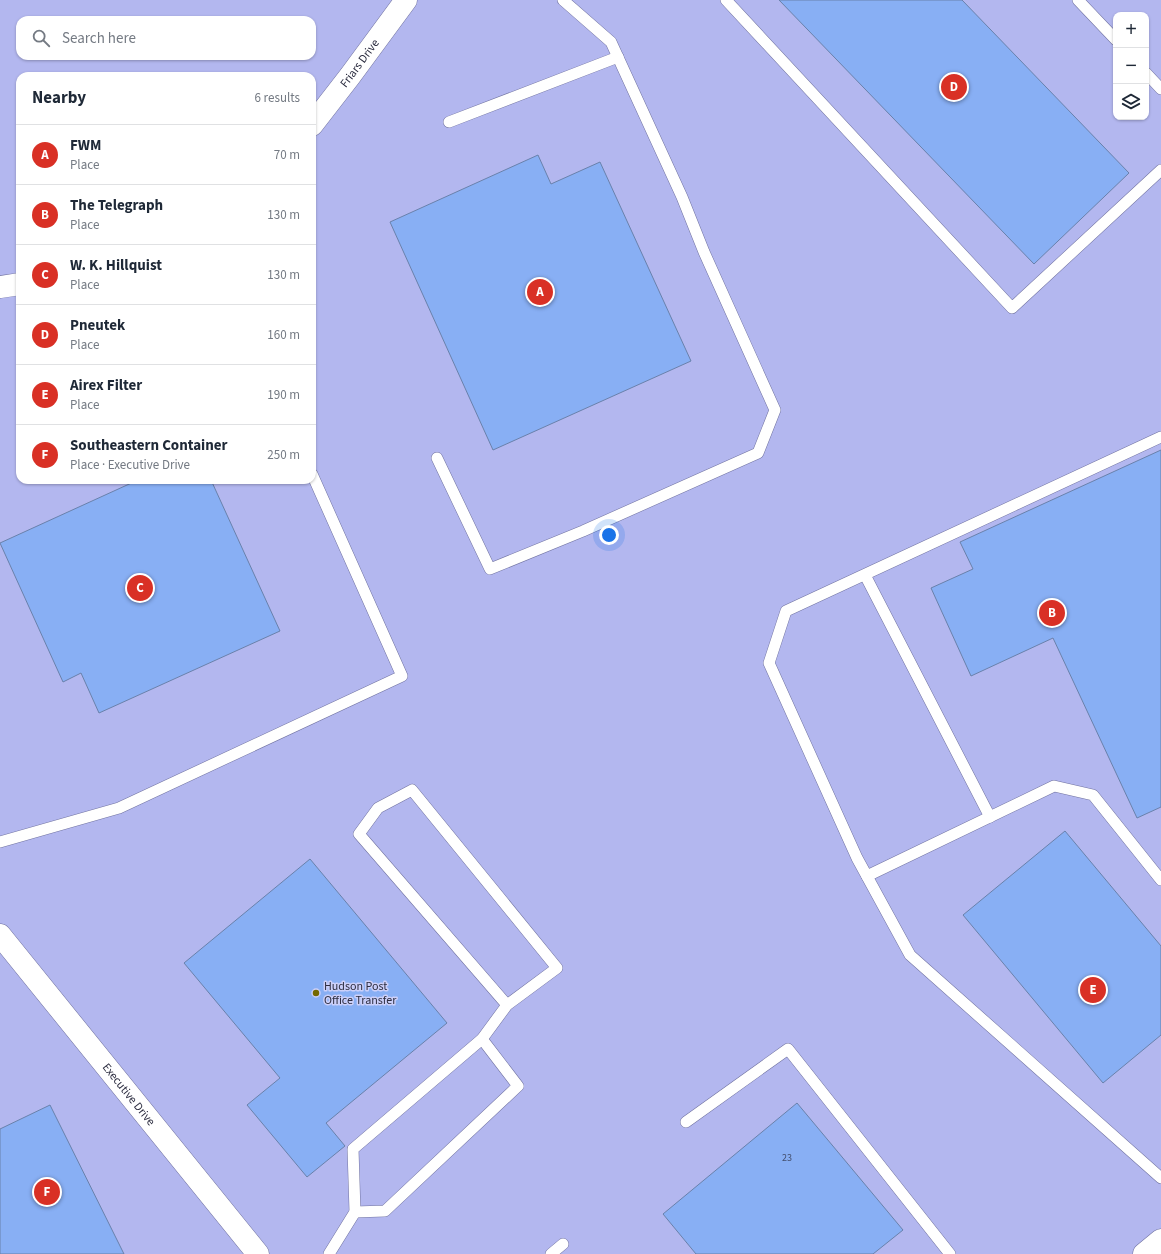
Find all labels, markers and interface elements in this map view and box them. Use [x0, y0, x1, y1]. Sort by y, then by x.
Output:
map controls [1113, 12, 1149, 120]
button: + [1113, 12, 1149, 48]
search box [16, 16, 316, 60]
icon: search [30, 27, 52, 49]
text: Search here [62, 28, 136, 49]
street label: Friars Drive [336, 35, 383, 91]
button: − [1113, 48, 1149, 84]
pin: D [941, 72, 967, 102]
button: layers [1113, 84, 1149, 120]
text: Nearby [32, 86, 86, 110]
text: 6 results [255, 89, 300, 107]
text: FWM [70, 135, 101, 156]
text: A [41, 146, 49, 164]
text: 70 m [274, 146, 300, 164]
text: Place [70, 156, 99, 174]
text: The Telegraph [70, 195, 163, 216]
text: B [41, 206, 49, 224]
text: 130 m [267, 206, 300, 224]
text: Place [70, 216, 99, 234]
text: W. K. Hillquist [70, 255, 162, 276]
text: C [41, 266, 49, 284]
text: 130 m [267, 266, 300, 284]
text: Place [70, 276, 99, 294]
pin: A [527, 277, 553, 307]
text: Pneutek [70, 315, 125, 336]
text: D [41, 326, 49, 344]
text: 160 m [267, 326, 300, 344]
text: Place [70, 336, 99, 354]
text: Airex Filter [70, 375, 142, 396]
text: E [41, 386, 49, 404]
text: 190 m [267, 386, 300, 404]
text: Place [70, 396, 99, 414]
text: Southeastern Container [70, 435, 228, 456]
text: F [42, 446, 48, 464]
text: 250 m [267, 446, 300, 464]
text: Place · Executive Drive [70, 456, 190, 474]
your location [599, 525, 619, 545]
pin: C [127, 573, 153, 603]
pin: B [1039, 598, 1065, 628]
pin: E [1080, 975, 1106, 1005]
place label: Hudson Post Office Transfer [324, 978, 397, 1009]
marker: Hudson Post Office Transfer [311, 988, 321, 998]
street label: Executive Drive [98, 1059, 159, 1129]
house number: 23 [782, 1151, 792, 1165]
pin: F [34, 1177, 60, 1207]

